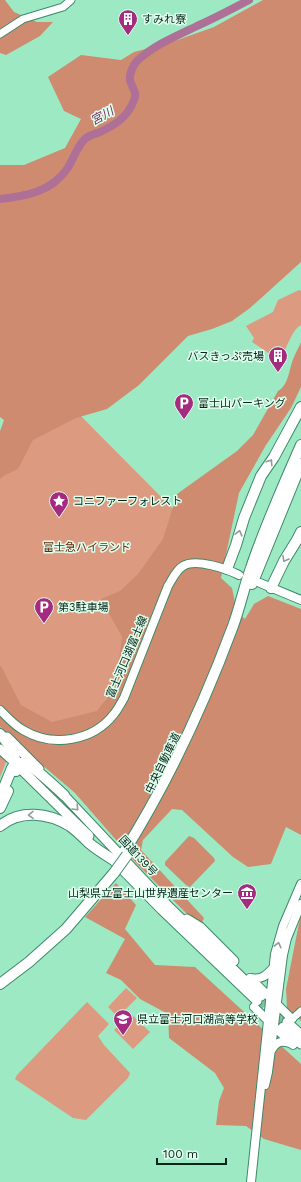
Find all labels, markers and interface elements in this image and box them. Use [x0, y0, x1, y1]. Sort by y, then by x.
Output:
building icon: すみれ寮 [117, 8, 139, 36]
place label: すみれ寮 [142, 13, 186, 26]
water label: 宮川 [88, 103, 118, 128]
building icon: バスきっぷ売場 [267, 345, 289, 373]
place label: バスきっぷ売場 [187, 350, 264, 363]
parking icon: 富士山パーキング [173, 392, 195, 420]
place label: 富士山パーキング [198, 397, 286, 410]
one-way arrow [265, 459, 273, 466]
place icon: コニファーフォレスト [48, 490, 70, 518]
place label: コニファーフォレスト [73, 495, 182, 508]
one-way arrow [235, 530, 243, 536]
park label: 富士急ハイランド [43, 541, 131, 554]
one-way arrow [283, 555, 290, 562]
parking icon: 第3駐車場 [33, 596, 55, 624]
place label: 第3駐車場 [58, 601, 108, 614]
street label: 富士河口湖富士線 [104, 614, 150, 700]
street label: 中央自動車道 [143, 730, 183, 796]
one-way arrow [72, 803, 79, 811]
one-way arrow [28, 811, 34, 819]
street label: 国道139号 [116, 833, 160, 879]
museum icon: 山梨県立富士山世界遺産センター [236, 882, 258, 910]
place label: 山梨県立富士山世界遺産センター [68, 887, 233, 900]
one-way arrow [273, 941, 281, 948]
school or university icon: 県立富士河口湖高等学校 [112, 1008, 134, 1036]
place label: 県立富士河口湖高等学校 [137, 1013, 258, 1026]
scale bar [157, 1140, 226, 1166]
text: 100 m [163, 1147, 198, 1161]

